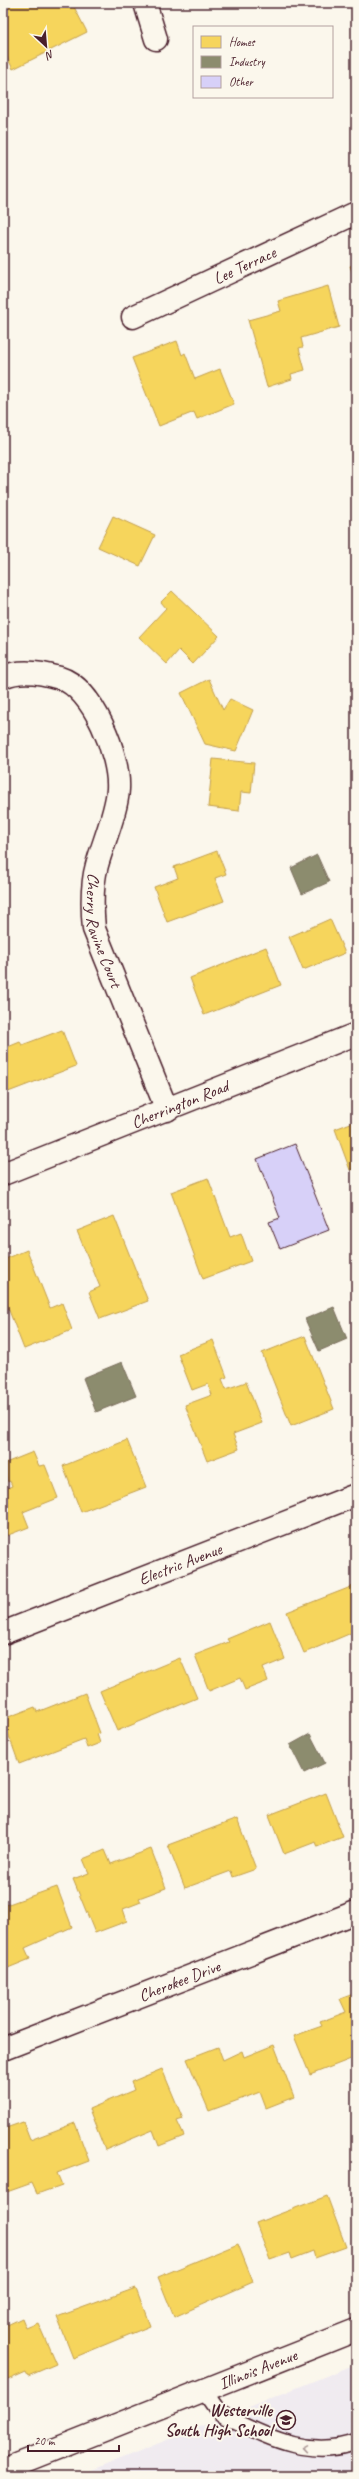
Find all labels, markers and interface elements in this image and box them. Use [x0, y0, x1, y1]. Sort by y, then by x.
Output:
north arrow [26, 26, 66, 66]
legend [193, 26, 333, 98]
text: Homes [229, 34, 256, 50]
text: N [42, 47, 57, 64]
text: Industry [229, 54, 266, 70]
text: Other [229, 74, 255, 90]
street label: Lee Terrace [210, 241, 281, 289]
street label: Cherry Ravine Court [81, 872, 127, 993]
street label: Cherrington Road [128, 1075, 234, 1133]
street label: Electric Avenue [136, 1538, 226, 1590]
street label: Cherokee Drive [136, 1955, 224, 2006]
street label: Illinois Avenue [216, 2344, 301, 2394]
place label: Westerville South High School [165, 2400, 276, 2441]
school or university icon: Westerville South High School [275, 2409, 297, 2431]
scale bar [28, 2427, 119, 2453]
text: 20 m [34, 2433, 56, 2449]
one-way arrow [301, 2444, 308, 2453]

